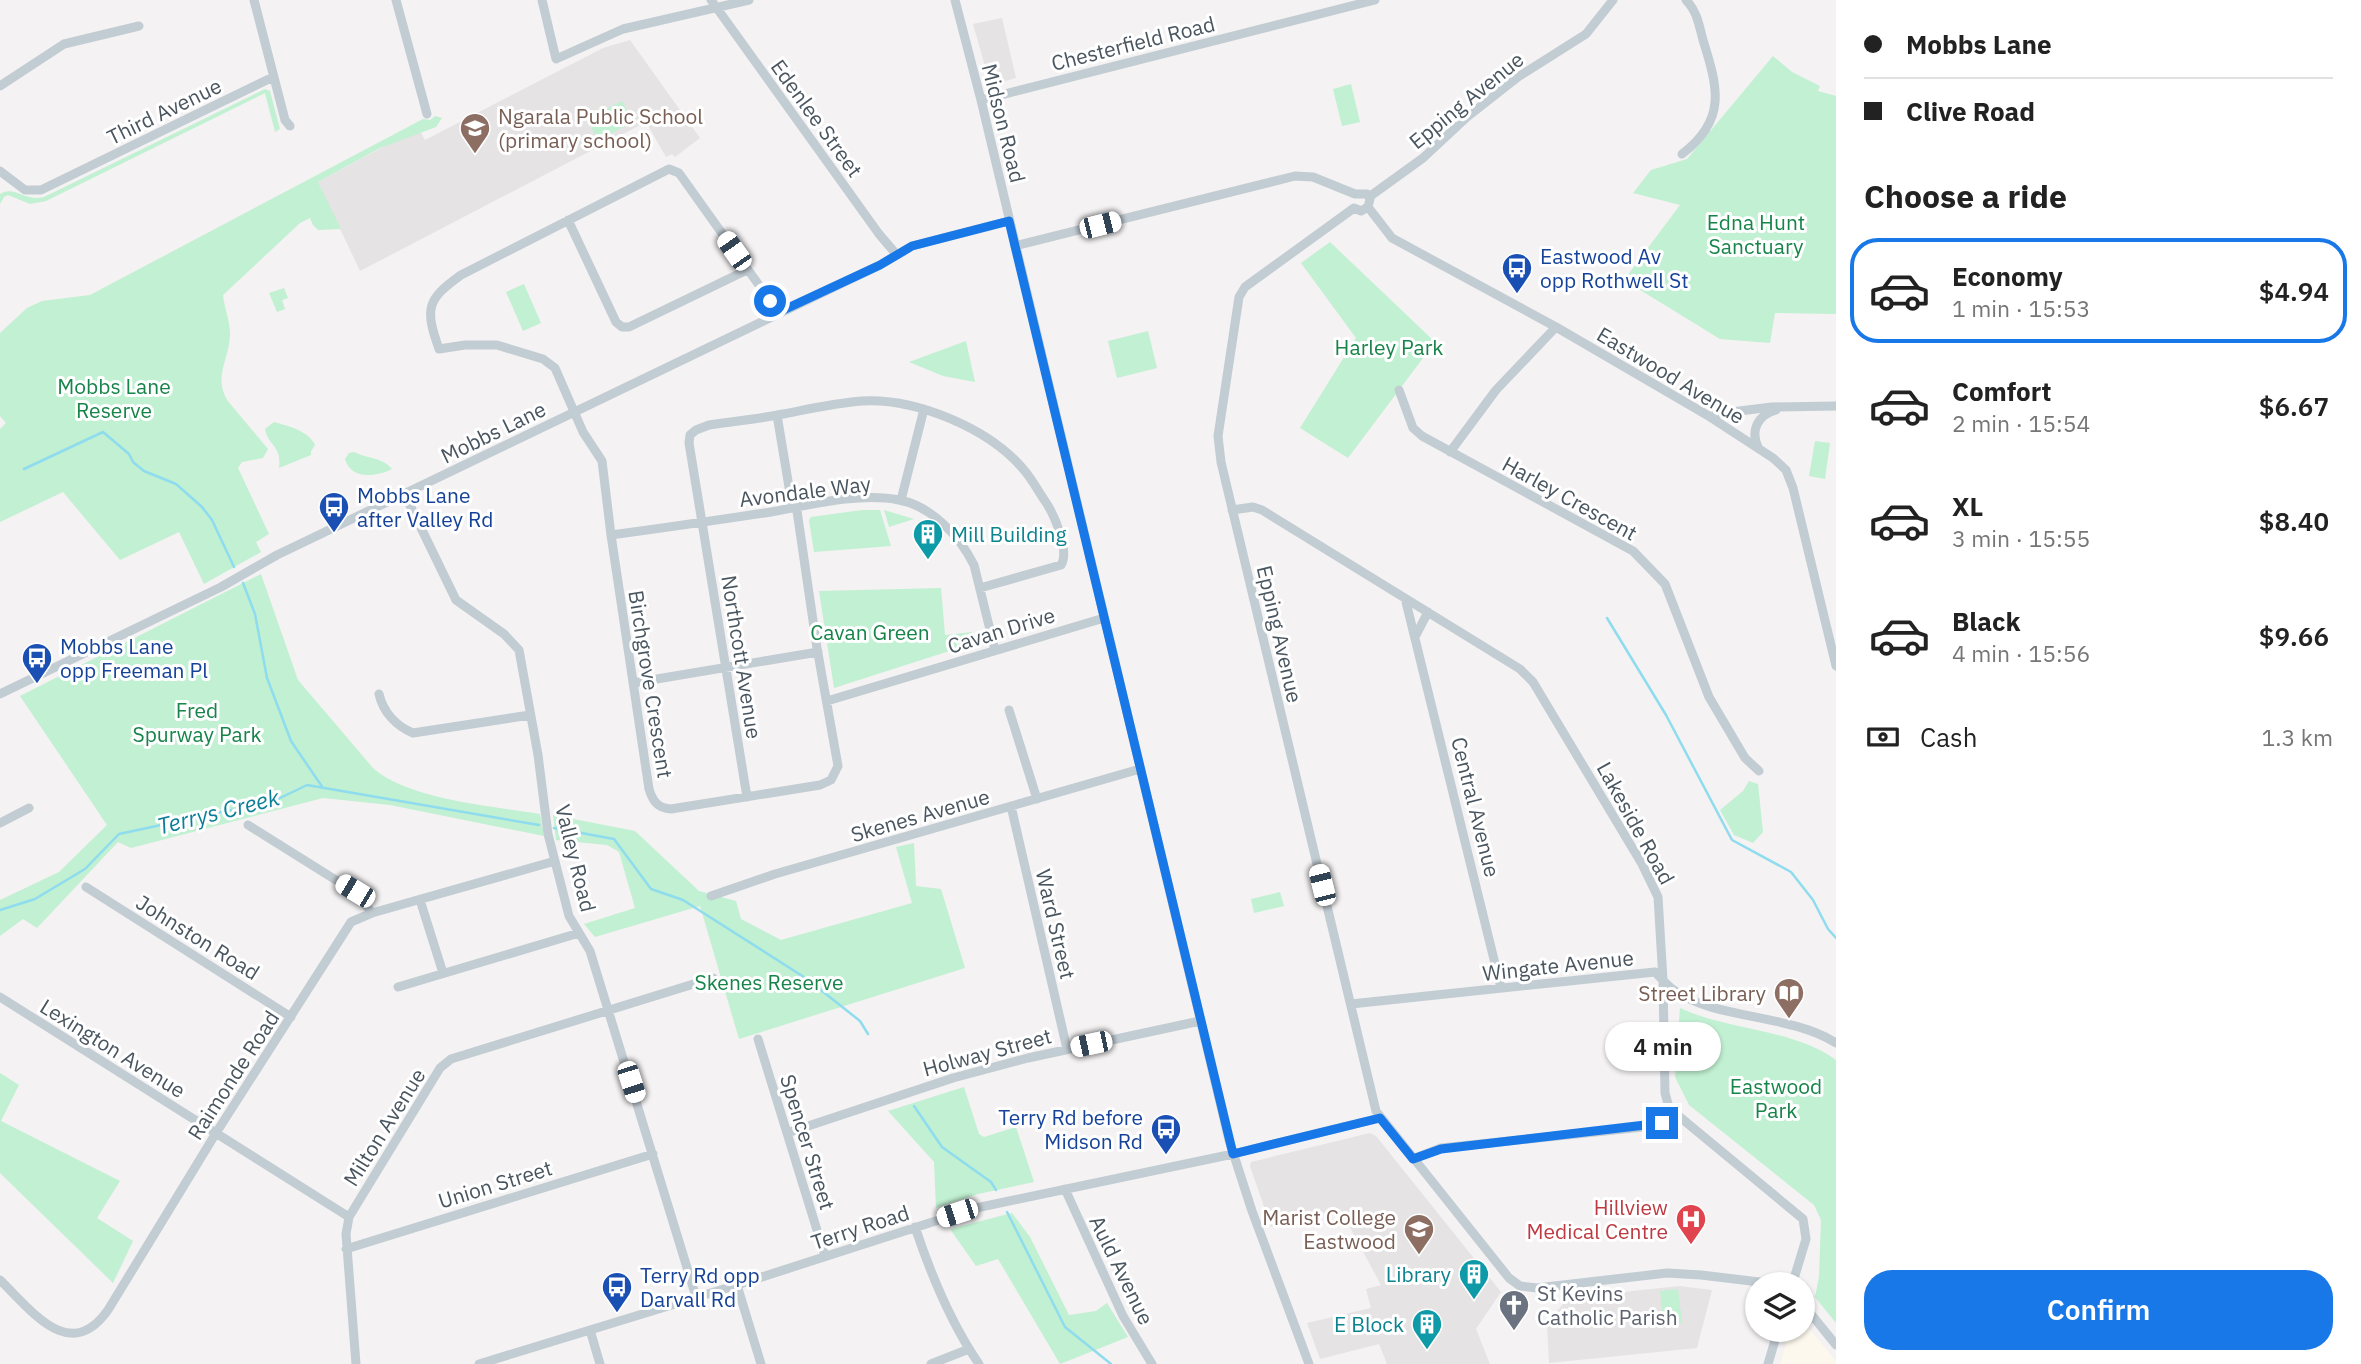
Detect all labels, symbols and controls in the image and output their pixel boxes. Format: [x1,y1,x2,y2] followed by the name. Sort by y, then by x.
[1048,9,1218,77] street label: Chesterfield Road
[1906,27,2052,61] text: Mobbs Lane
[1403,45,1529,155] street label: Epping Avenue
[765,54,869,182] street label: Edenlee Street
[976,61,1032,185] street label: Midson Road
[102,71,226,151] street label: Third Avenue
[1906,94,2035,128] text: Clive Road
[498,102,703,154] place label: Ngarala Public School (primary school)
[458,111,492,155] school or university icon: Ngarala Public School (primary school)
[1864,175,2067,217] text: Choose a ride
[1707,208,1805,260] park label: Edna Hunt Sanctuary
[1078,210,1123,240] car
[714,228,755,274] car
[1540,242,1689,294] place label: Eastwood Av opp Rothwell St
[1500,251,1534,295] bus stop icon: Eastwood Av opp Rothwell St
[1868,259,1931,322] icon: car
[1952,259,2063,293] text: Economy
[2259,274,2329,308] text: $4.94
[754,285,786,317] route start
[1952,293,2090,323] text: 1 min · 15:53
[1592,320,1750,430] street label: Eastwood Avenue
[1335,333,1443,361] park label: Harley Park
[57,372,171,424] park label: Mobbs Lane Reserve
[1868,374,1931,437] icon: car
[1952,374,2051,408] text: Comfort
[2259,389,2329,423] text: $6.67
[436,395,550,469] street label: Mobbs Lane
[1952,408,2090,438] text: 2 min · 15:54
[1498,449,1642,547] street label: Harley Crescent
[737,469,873,513] street label: Avondale Way
[357,481,493,533] place label: Mobbs Lane after Valley Rd
[1868,489,1931,552] icon: car
[1952,489,1983,523] text: XL
[317,490,351,534] bus stop icon: Mobbs Lane after Valley Rd
[2259,504,2329,538] text: $8.40
[911,517,945,561] building icon: Mill Building
[951,520,1067,548] place label: Mill Building
[1952,523,2090,553] text: 3 min · 15:55
[1251,563,1309,705] street label: Epping Avenue
[715,573,769,741] street label: Northcott Avenue
[622,588,680,780] street label: Birchgrove Crescent
[944,600,1058,660] street label: Cavan Drive
[1868,604,1931,667] icon: car
[1952,604,2020,638] text: Black
[810,618,930,646] park label: Cavan Green
[2259,619,2329,653] text: $9.66
[60,632,208,684] place label: Mobbs Lane opp Freeman Pl
[1952,638,2090,668] text: 4 min · 15:56
[20,641,54,685] bus stop icon: Mobbs Lane opp Freeman Pl
[132,696,262,748] park label: Fred Spurway Park
[1864,718,1902,756] icon: cash
[1920,720,1977,754] text: Cash
[2262,722,2333,752] text: 1.3 km
[1445,734,1507,880] street label: Central Avenue
[1591,757,1681,889] street label: Lakeside Road
[154,781,283,841] water label: Terrys Creek
[847,782,993,848] street label: Skenes Avenue
[549,801,603,915] street label: Valley Road
[1307,862,1338,908] car
[1030,866,1082,982] street label: Ward Street
[332,871,379,911] car
[131,888,265,986] street label: Johnston Road
[1481,943,1635,987] street label: Wingate Avenue
[694,968,844,996] park label: Skenes Reserve
[1772,976,1806,1020] library icon: Street Library
[1638,979,1767,1007] place label: Street Library
[35,992,191,1104] street label: Lexington Avenue
[181,1005,285,1145] street label: Raimonde Road
[919,1021,1055,1083] street label: Holway Street
[1604,1021,1720,1070] callout: 4 min
[1069,1029,1114,1059] car
[1633,1031,1693,1061] text: 4 min
[615,1059,648,1105] car
[337,1063,431,1191] street label: Milton Avenue
[774,1071,842,1213] street label: Spencer Street
[1730,1072,1822,1124] park label: Eastwood Park
[998,1103,1143,1155] place label: Terry Rd before Midson Rd
[1646,1107,1678,1139] route end
[1149,1112,1183,1156] bus stop icon: Terry Rd before Midson Rd
[435,1153,555,1215] street label: Union Street
[1527,1193,1668,1245] place label: Hillview Medical Centre
[934,1197,981,1229] car
[807,1198,913,1256] street label: Terry Road
[1674,1202,1708,1246] hospital icon: Hillview Medical Centre
[1262,1203,1396,1255] place label: Marist College Eastwood
[1083,1211,1161,1329] street label: Auld Avenue
[1402,1212,1436,1256] school or university icon: Marist College Eastwood
[1457,1257,1491,1301] building icon: Library
[1386,1260,1452,1288] place label: Library
[640,1261,760,1313] place label: Terry Rd opp Darvall Rd
[600,1270,634,1314] bus stop icon: Terry Rd opp Darvall Rd
[1864,1270,2333,1350] button: Confirm
[1745,1272,1815,1342] map controls
[1745,1272,1815,1342] button: layers
[1537,1279,1678,1331] place label: St Kevins Catholic Parish
[1497,1288,1531,1332] church icon: St Kevins Catholic Parish
[1410,1307,1444,1351] building icon: E Block
[1334,1310,1404,1338] place label: E Block

